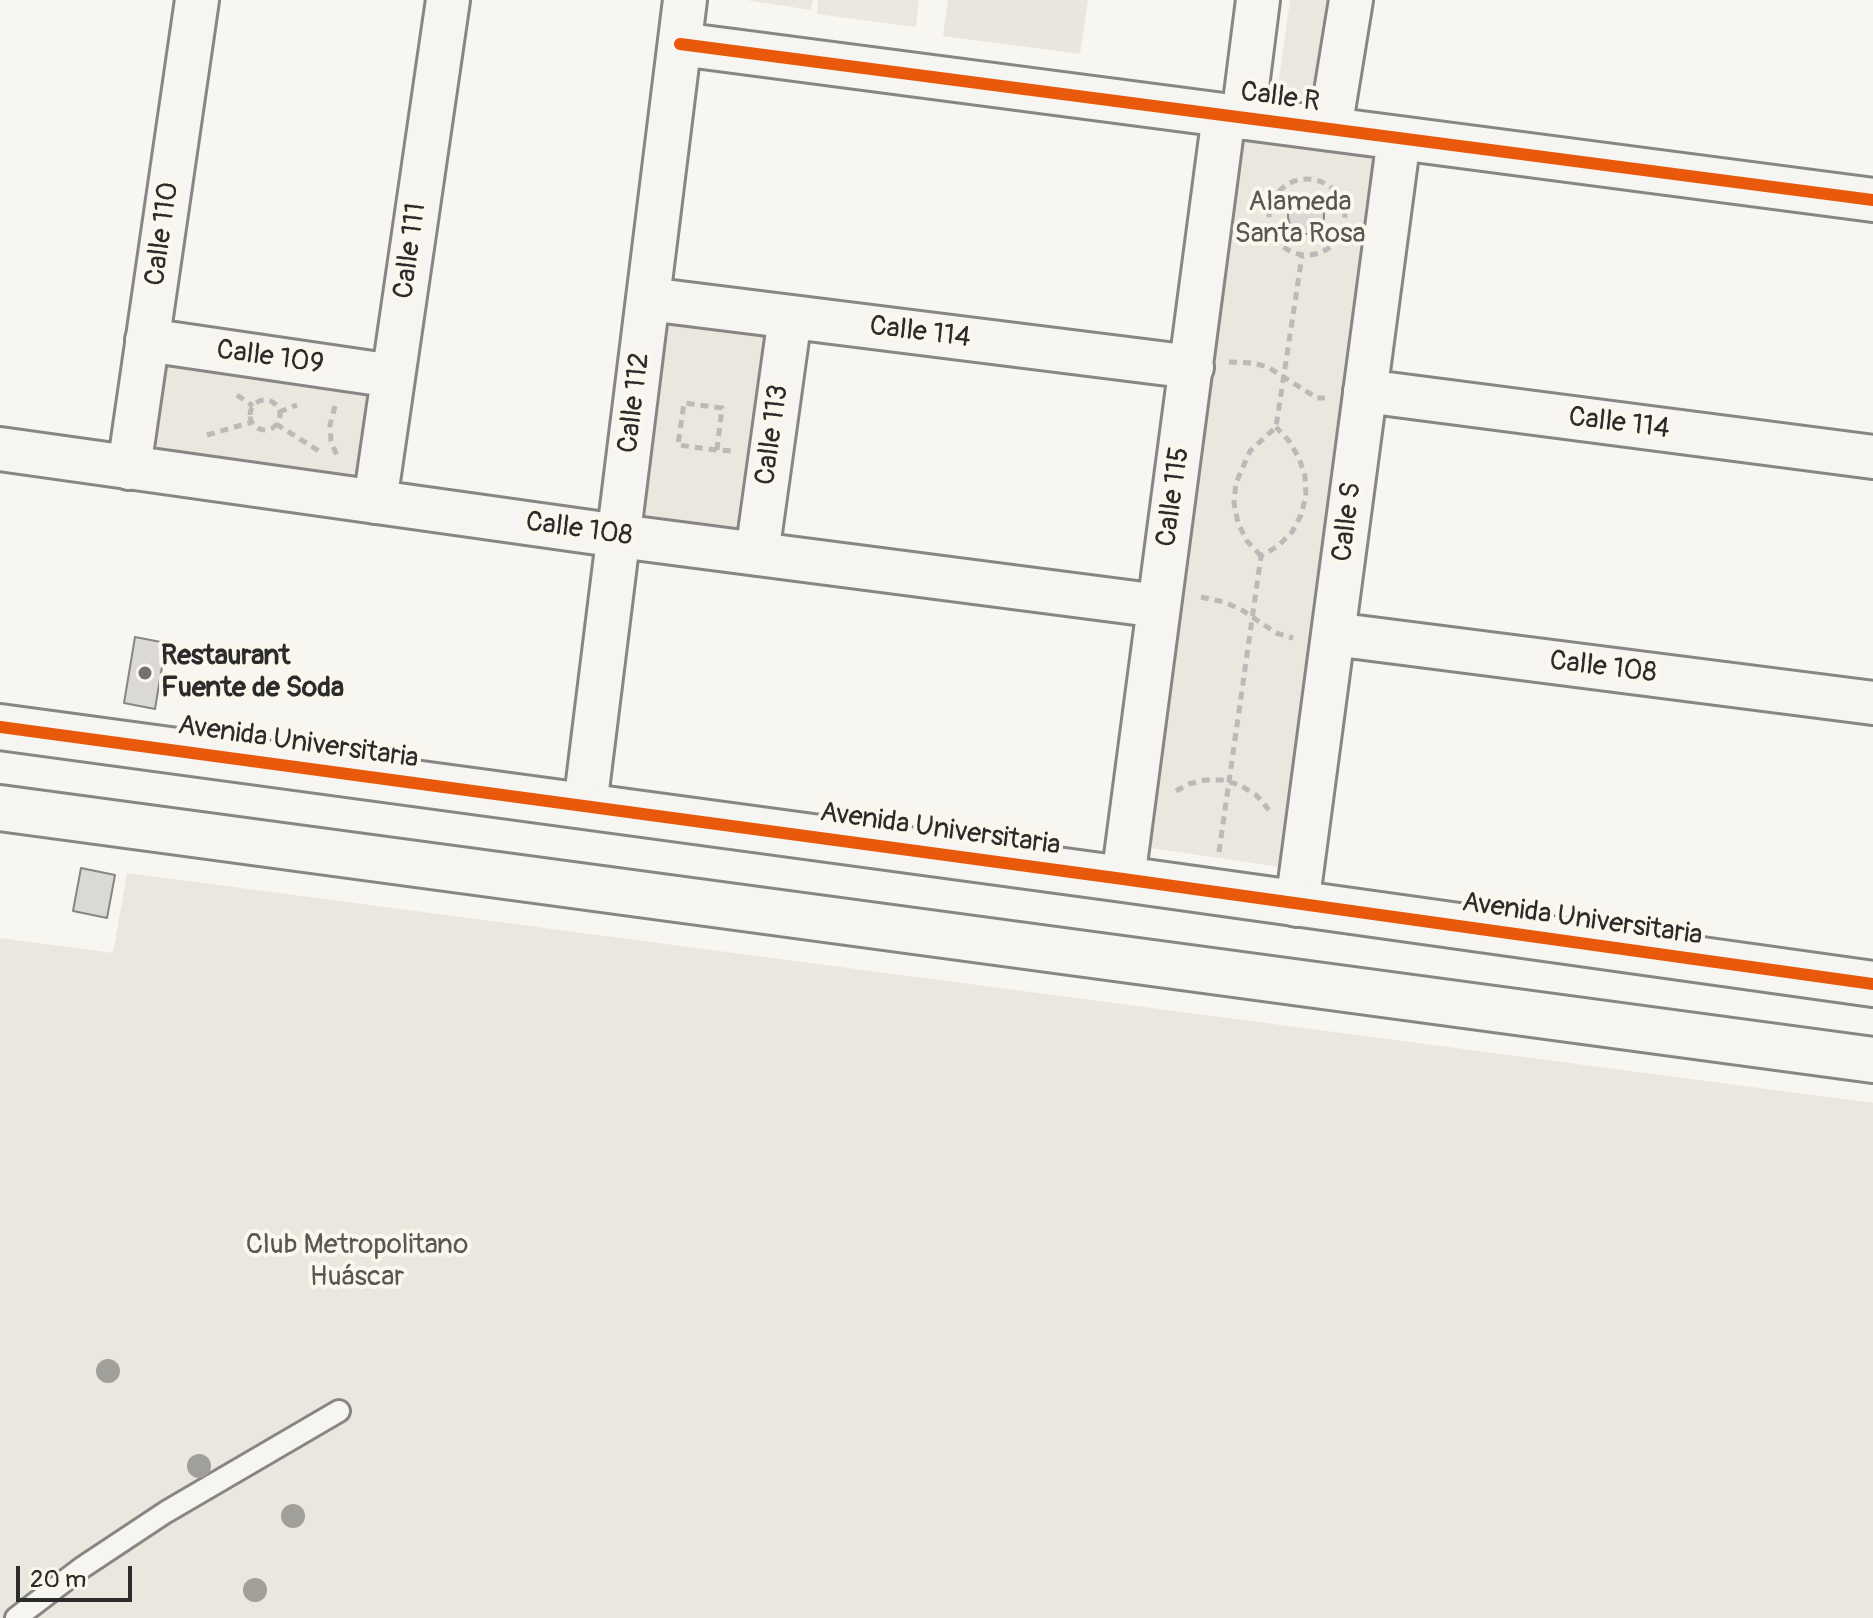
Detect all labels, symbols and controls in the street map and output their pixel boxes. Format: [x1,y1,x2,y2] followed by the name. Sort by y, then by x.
[1238,76,1322,120] street label: Calle R
[139,180,187,288] street label: Calle 110
[1234,186,1366,252] park label: Alameda Santa Rosa
[388,201,434,301] street label: Calle 111
[868,310,972,356] street label: Calle 114
[214,334,326,382] street label: Calle 109
[612,351,658,455] street label: Calle 112
[749,383,797,487] street label: Calle 113
[1567,401,1671,447] street label: Calle 114
[1150,445,1198,549] street label: Calle 115
[1326,480,1370,564] street label: Calle S
[523,506,635,554] street label: Calle 108
[161,640,344,706] place label: Restaurant Fuente de Soda
[1548,645,1658,691] street label: Calle 108
[136,664,154,682] marker: Restaurant Fuente de Soda
[176,709,420,777] street label: Avenida Universitaria
[818,796,1062,864] street label: Avenida Universitaria
[1460,886,1704,954] street label: Avenida Universitaria
[246,1229,468,1295] park label: Club Metropolitano Huáscar
[20,1550,136,1600] scale bar
[30,1565,86,1594] text: 20 m

